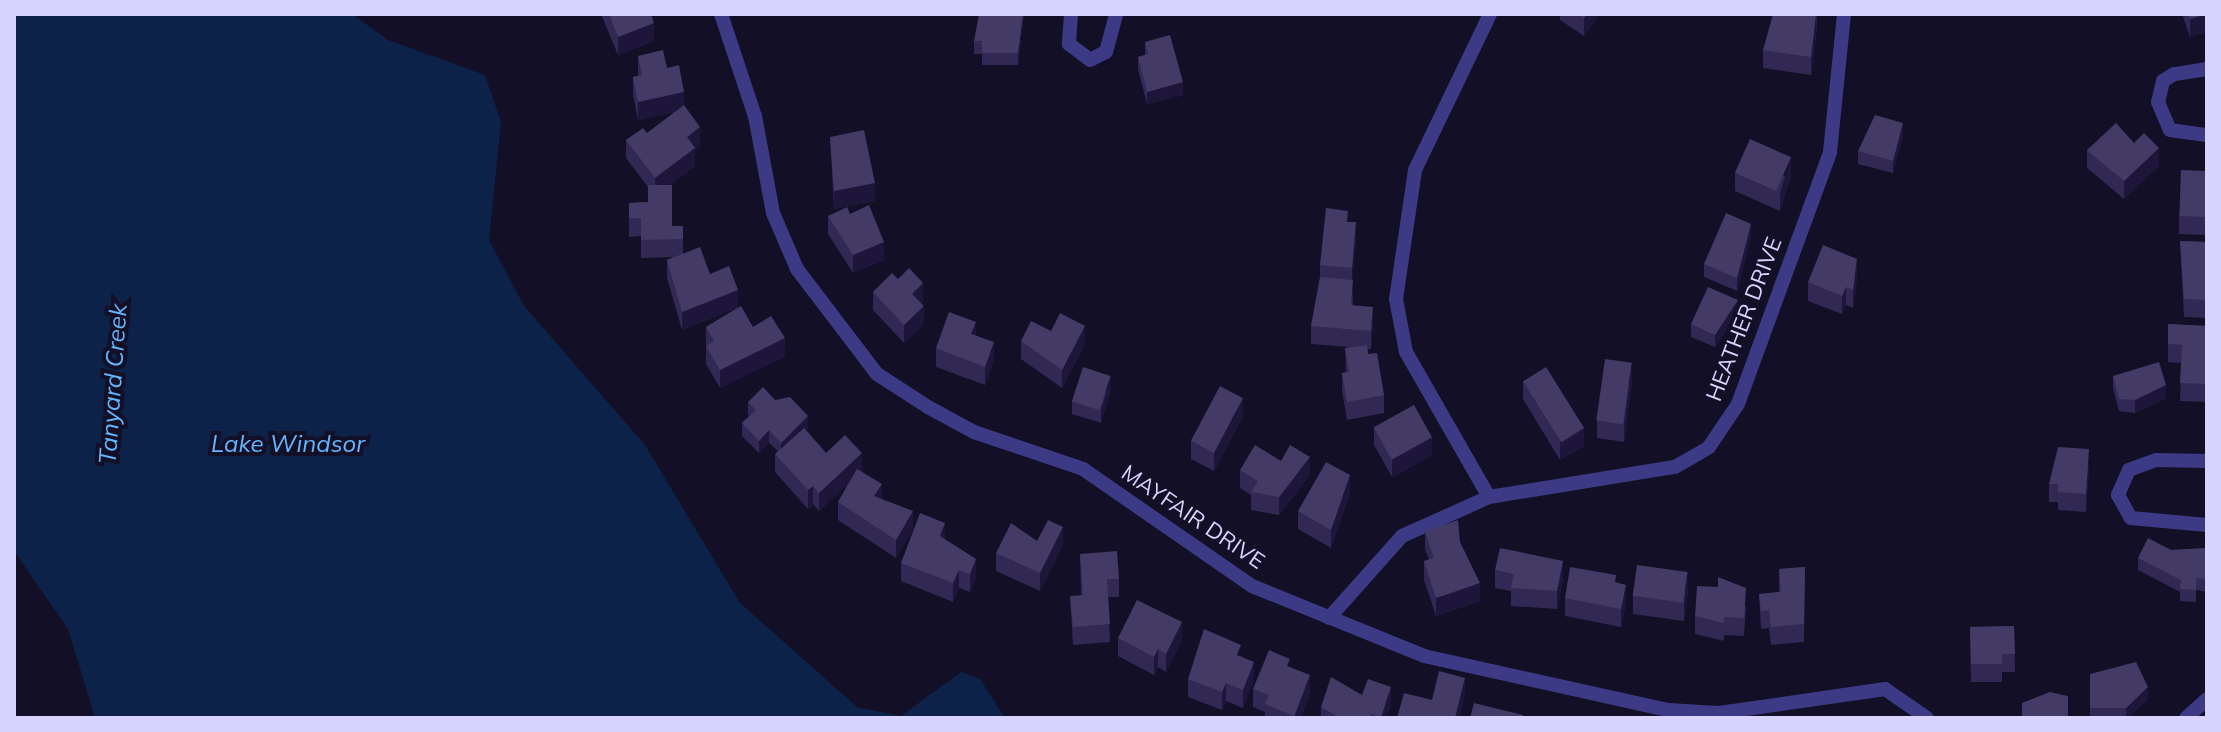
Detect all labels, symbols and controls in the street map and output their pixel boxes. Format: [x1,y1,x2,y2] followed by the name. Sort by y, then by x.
[1701,233,1787,405] street label: HEATHER DRIVE
[93,303,133,465] water label: Tanyard Creek
[211,430,365,458] water label: Lake Windsor
[1116,459,1270,575] street label: MAYFAIR DRIVE

